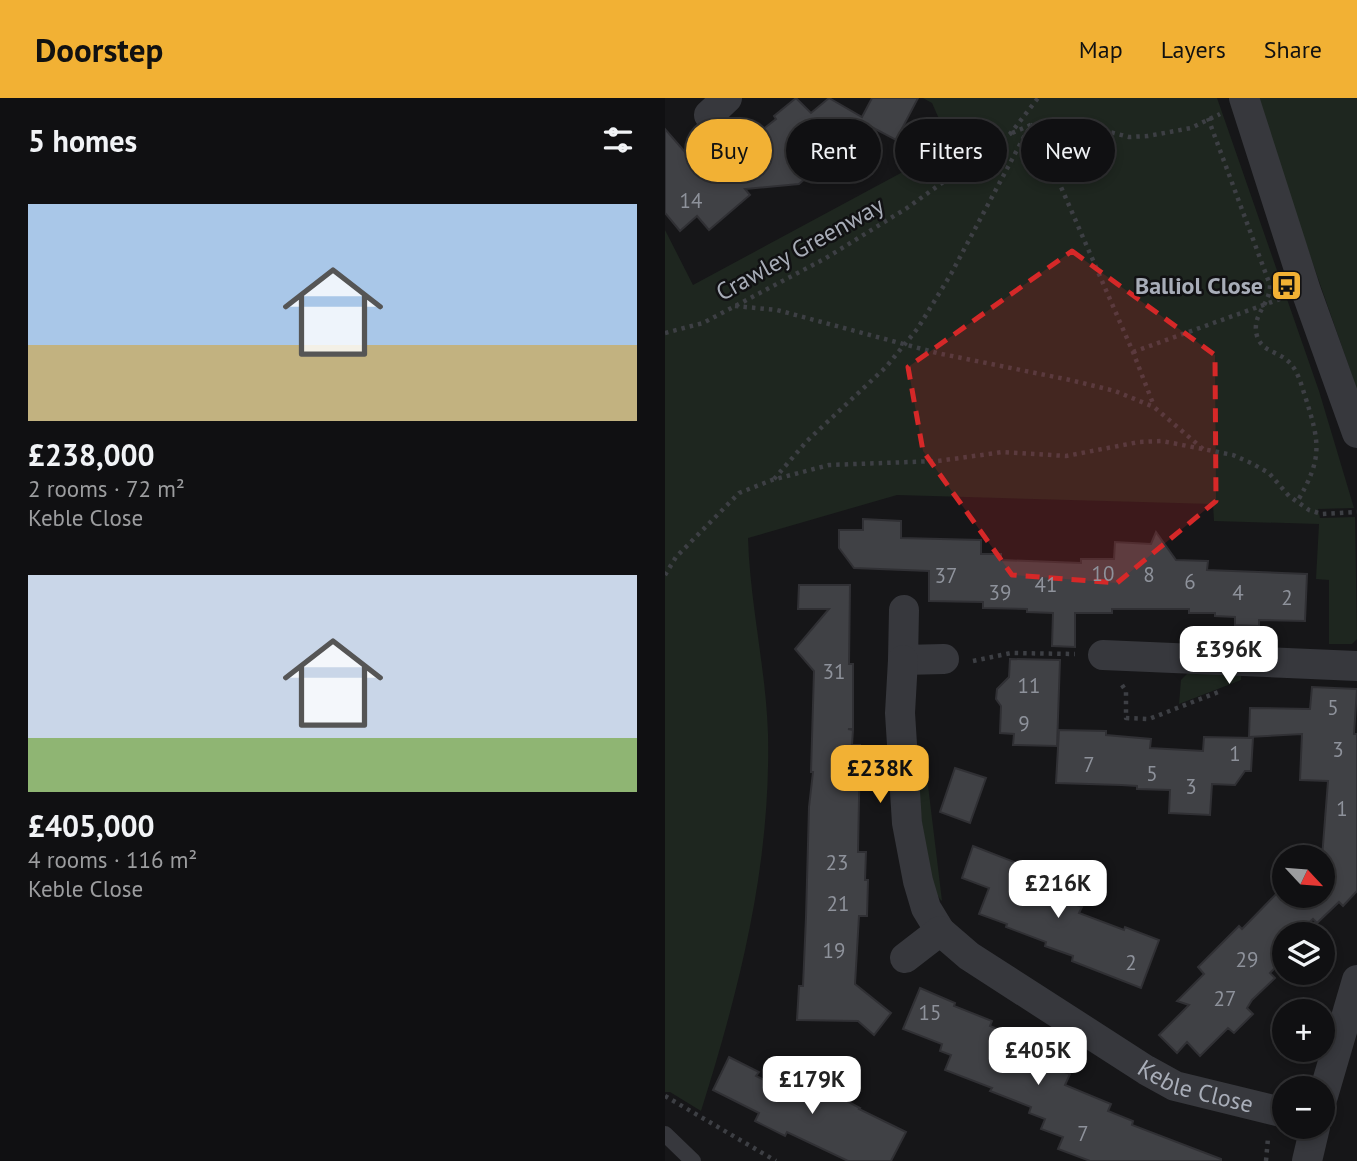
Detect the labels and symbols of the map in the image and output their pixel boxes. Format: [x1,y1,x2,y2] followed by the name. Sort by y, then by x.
[680,187,702,214] house number: 14
[710,190,889,308] street label: Crawley Greenway
[1269,269,1303,303] bus stop icon: Balliol Close
[1135,270,1263,301] place label: Balliol Close
[1092,560,1114,587] house number: 10
[1143,561,1155,588] house number: 8
[935,562,957,589] house number: 37
[1184,568,1196,595] house number: 6
[1035,571,1057,598] house number: 41
[989,579,1011,606] house number: 39
[1232,579,1244,606] house number: 4
[1281,584,1293,611] house number: 2
[1180,626,1278,686] pin: £396K
[823,658,845,685] house number: 31
[1018,672,1040,699] house number: 11
[1327,694,1339,721] house number: 5
[1018,710,1030,737] house number: 9
[1332,736,1344,763] house number: 3
[1229,740,1241,767] house number: 1
[831,746,929,805] pin: £238K
[1083,751,1095,778] house number: 7
[1146,760,1158,787] house number: 5
[1185,773,1197,800] house number: 3
[1336,795,1348,822] house number: 1
[1272,845,1335,908] north arrow
[826,849,848,876] house number: 23
[1009,860,1107,920] pin: £216K
[827,890,849,917] house number: 21
[823,937,845,964] house number: 19
[1236,946,1258,973] house number: 29
[1125,949,1137,976] house number: 2
[1214,985,1236,1012] house number: 27
[919,999,941,1026] house number: 15
[989,1028,1087,1087] pin: £405K
[1132,1053,1256,1120] street label: Keble Close
[763,1056,861,1116] pin: £179K
[1077,1120,1089,1147] house number: 7

